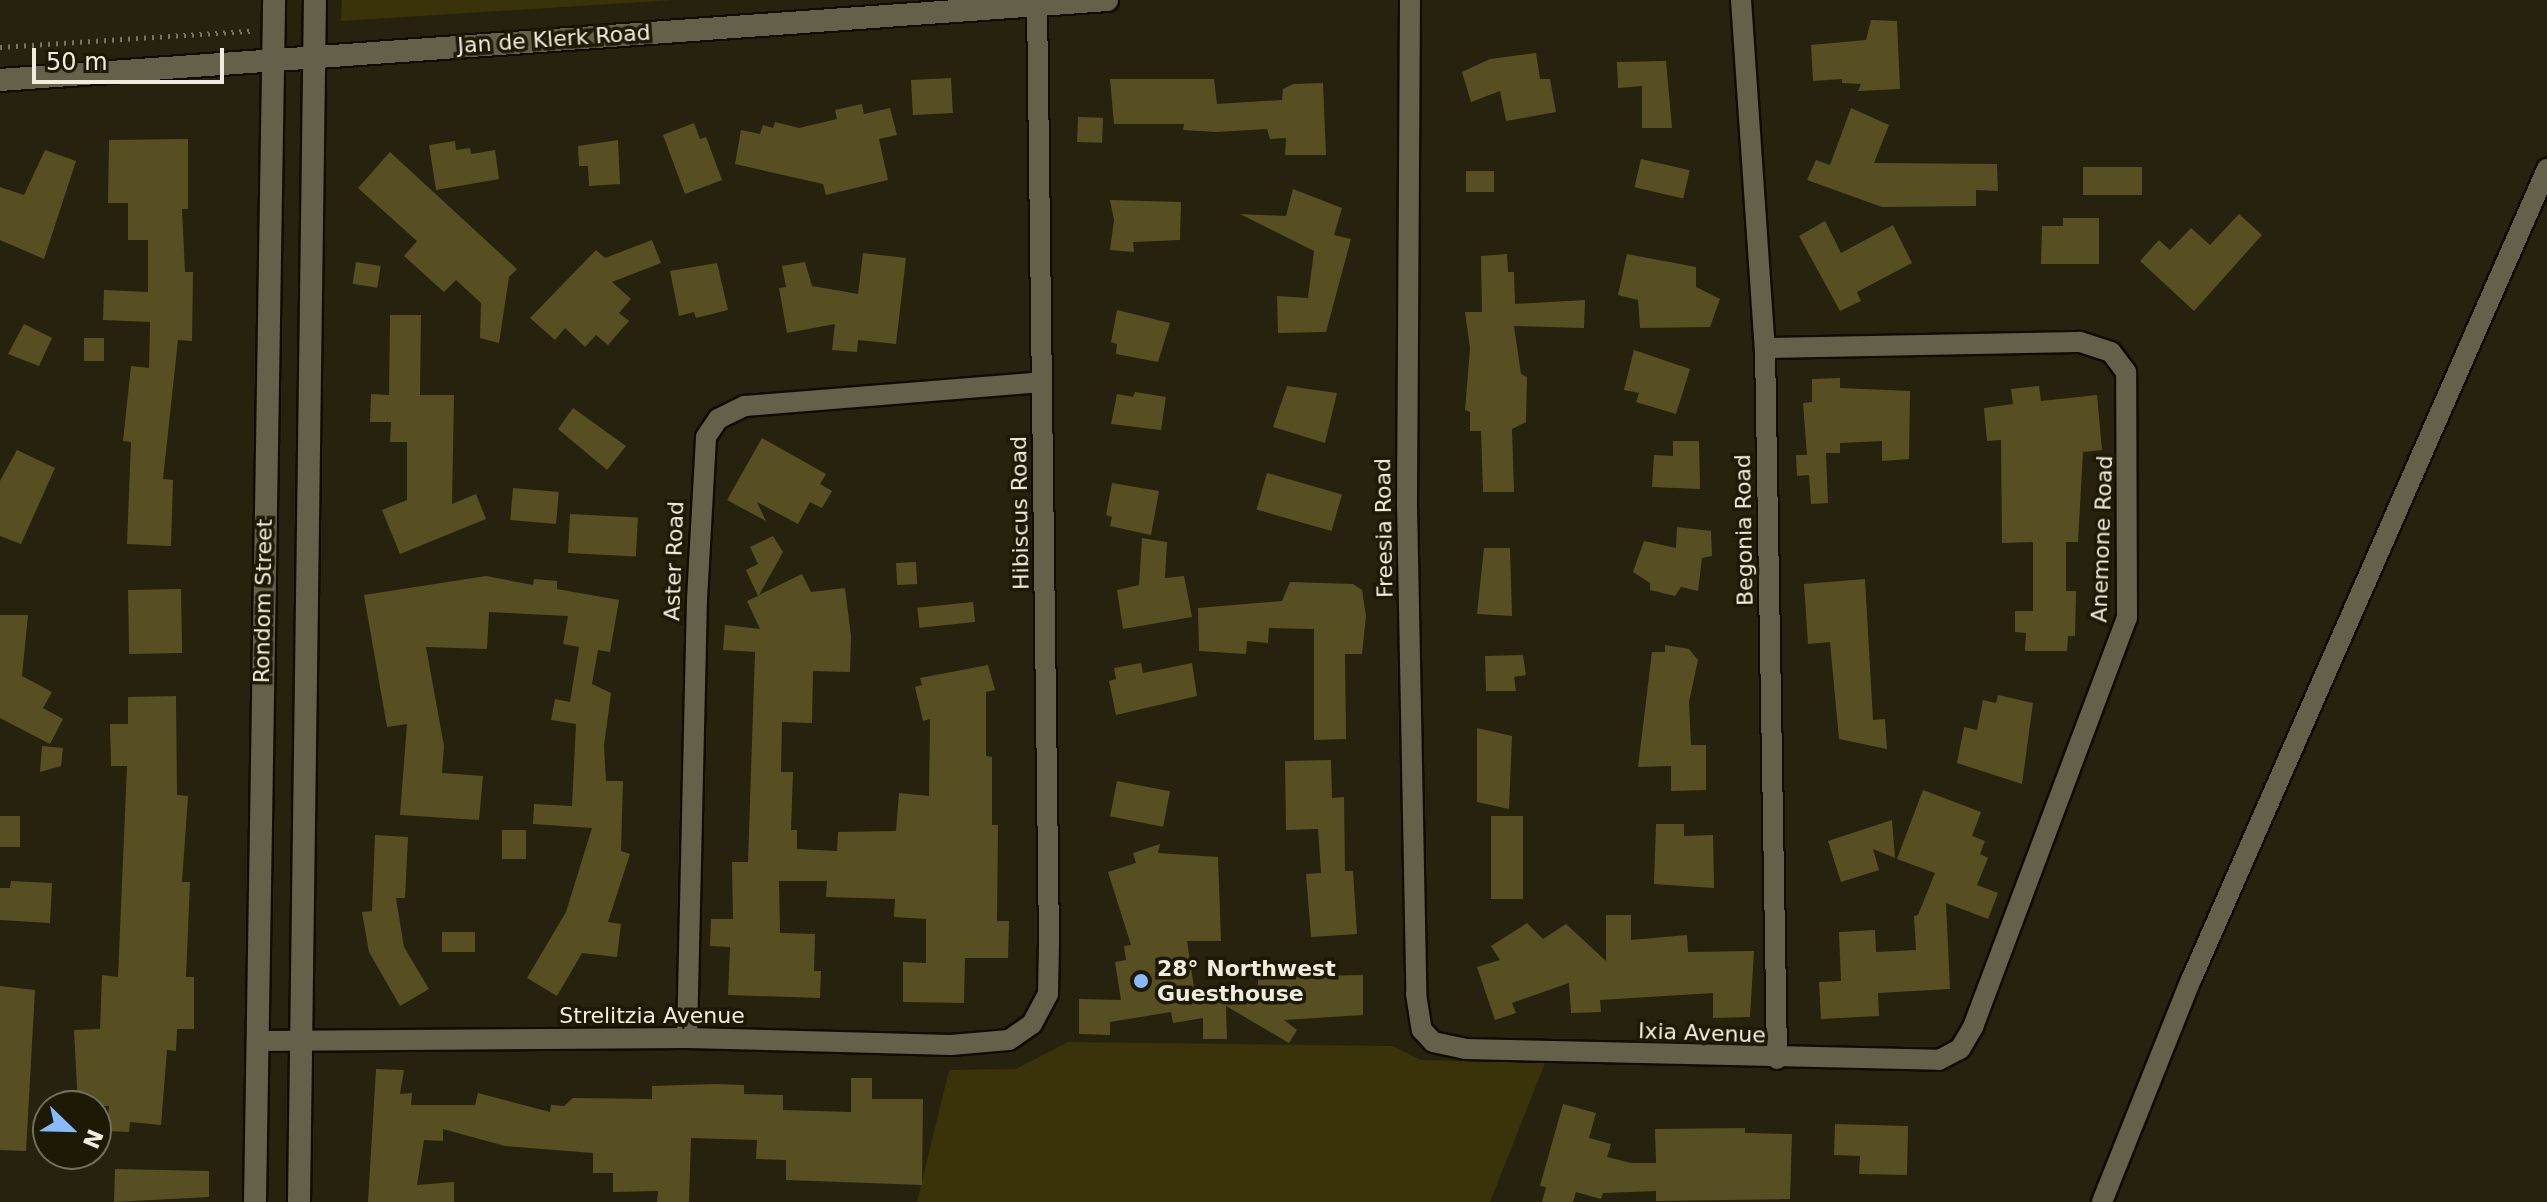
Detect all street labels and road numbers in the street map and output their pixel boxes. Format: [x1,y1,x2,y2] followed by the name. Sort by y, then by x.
[457,19,651,59] street label: Jan de Klerk Road
[1005,436,1035,590] street label: Hibiscus Road
[1729,454,1759,606] street label: Begonia Road
[2086,455,2118,623] street label: Anemone Road
[1370,458,1398,598] street label: Freesia Road
[659,501,689,621] street label: Aster Road
[248,519,278,683] street label: Rondom Street
[559,1003,745,1029] street label: Strelitzia Avenue
[1638,1018,1766,1048] street label: Ixia Avenue

